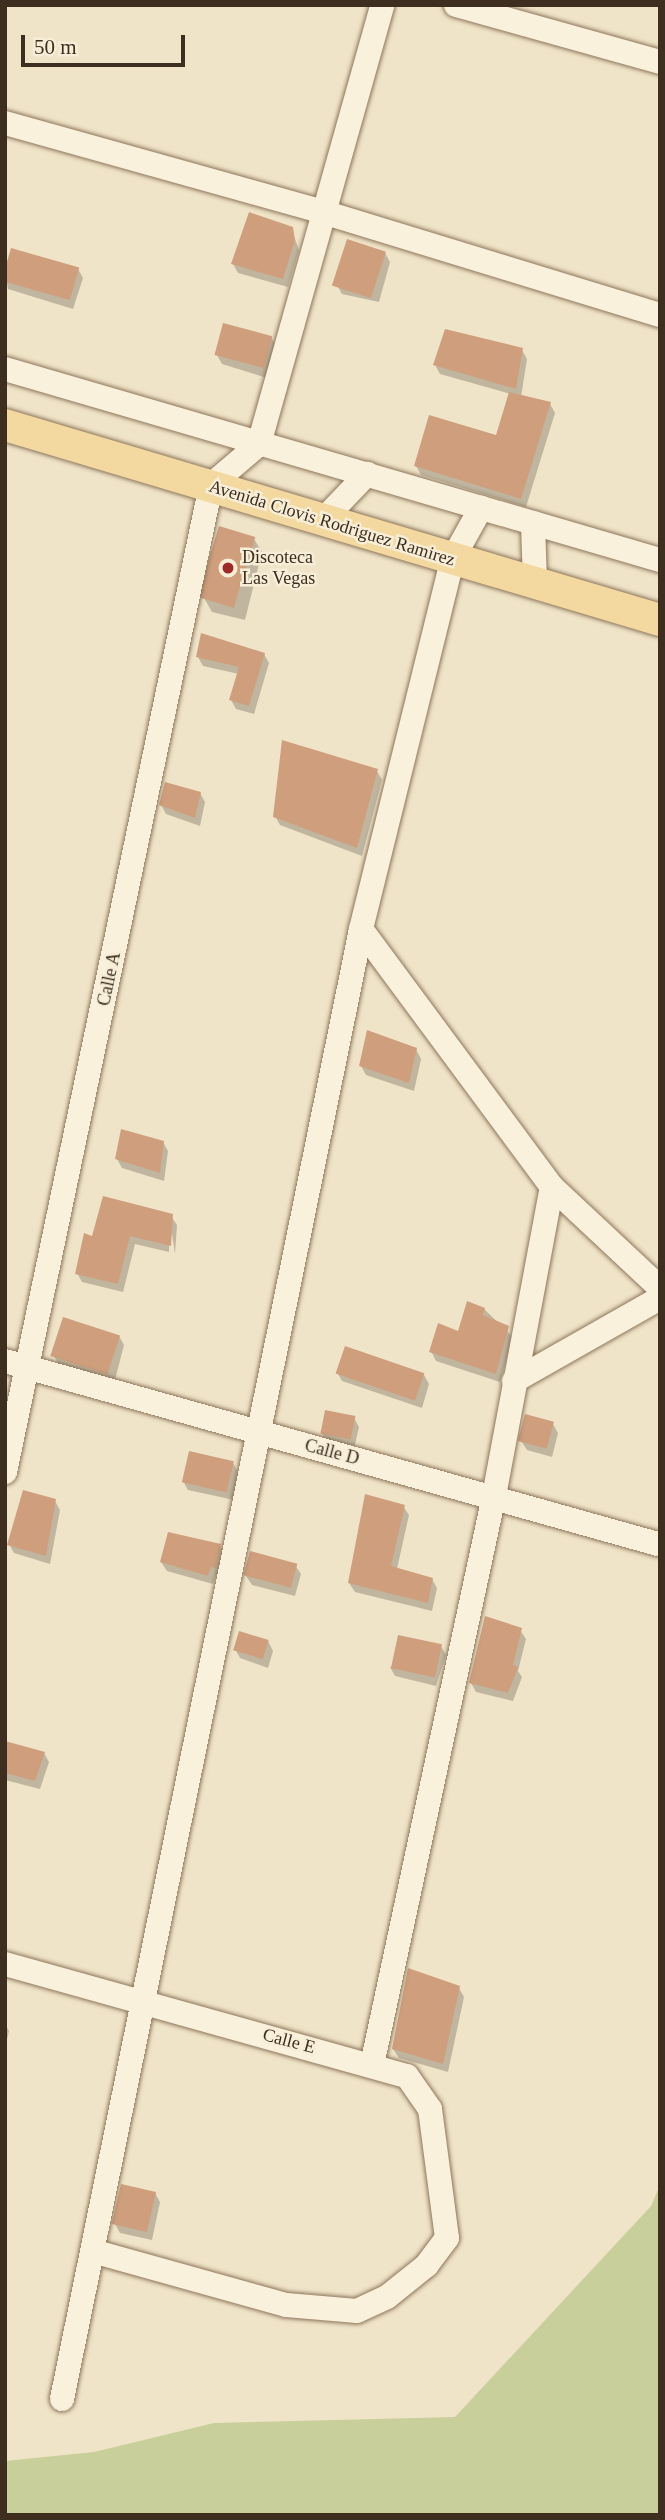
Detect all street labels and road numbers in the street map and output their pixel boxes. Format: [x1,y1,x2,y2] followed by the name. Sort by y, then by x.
[206,475,458,571] street label: Avenida Clovis Rodriguez Ramirez
[93,950,125,1008] street label: Calle A
[302,1434,362,1470] street label: Calle D
[260,2024,318,2058] street label: Calle E

